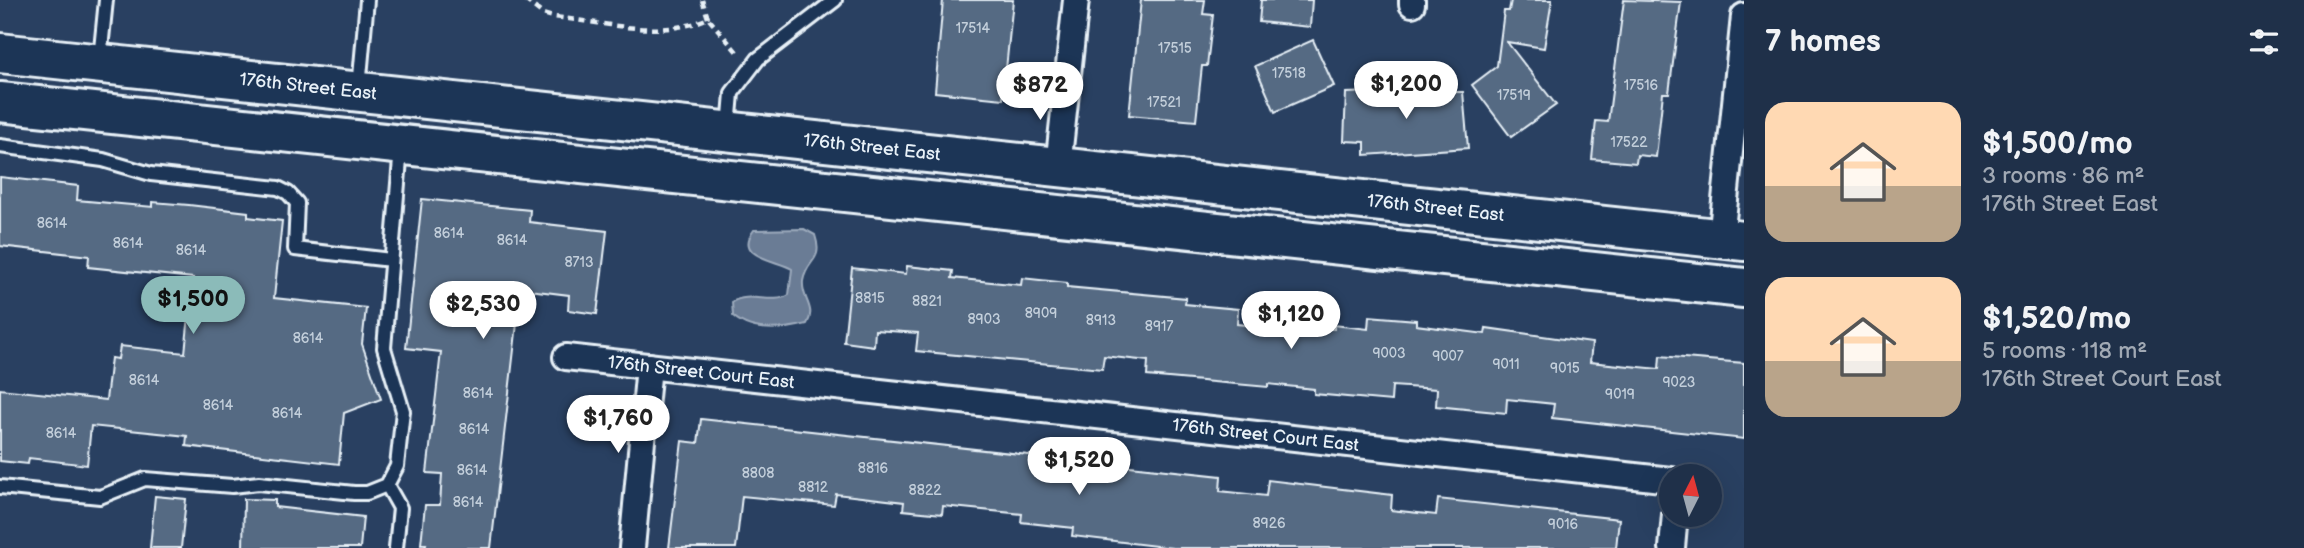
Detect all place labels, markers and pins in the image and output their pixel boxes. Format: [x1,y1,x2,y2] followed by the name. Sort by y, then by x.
[1349,61,1463,121] pin: $1,200
[999,62,1081,122] pin: $872
[136,276,250,336] pin: $1,500
[426,282,540,341] pin: $2,530
[1234,292,1348,351] pin: $1,120
[561,396,675,455] pin: $1,760
[1022,438,1136,497] pin: $1,520

